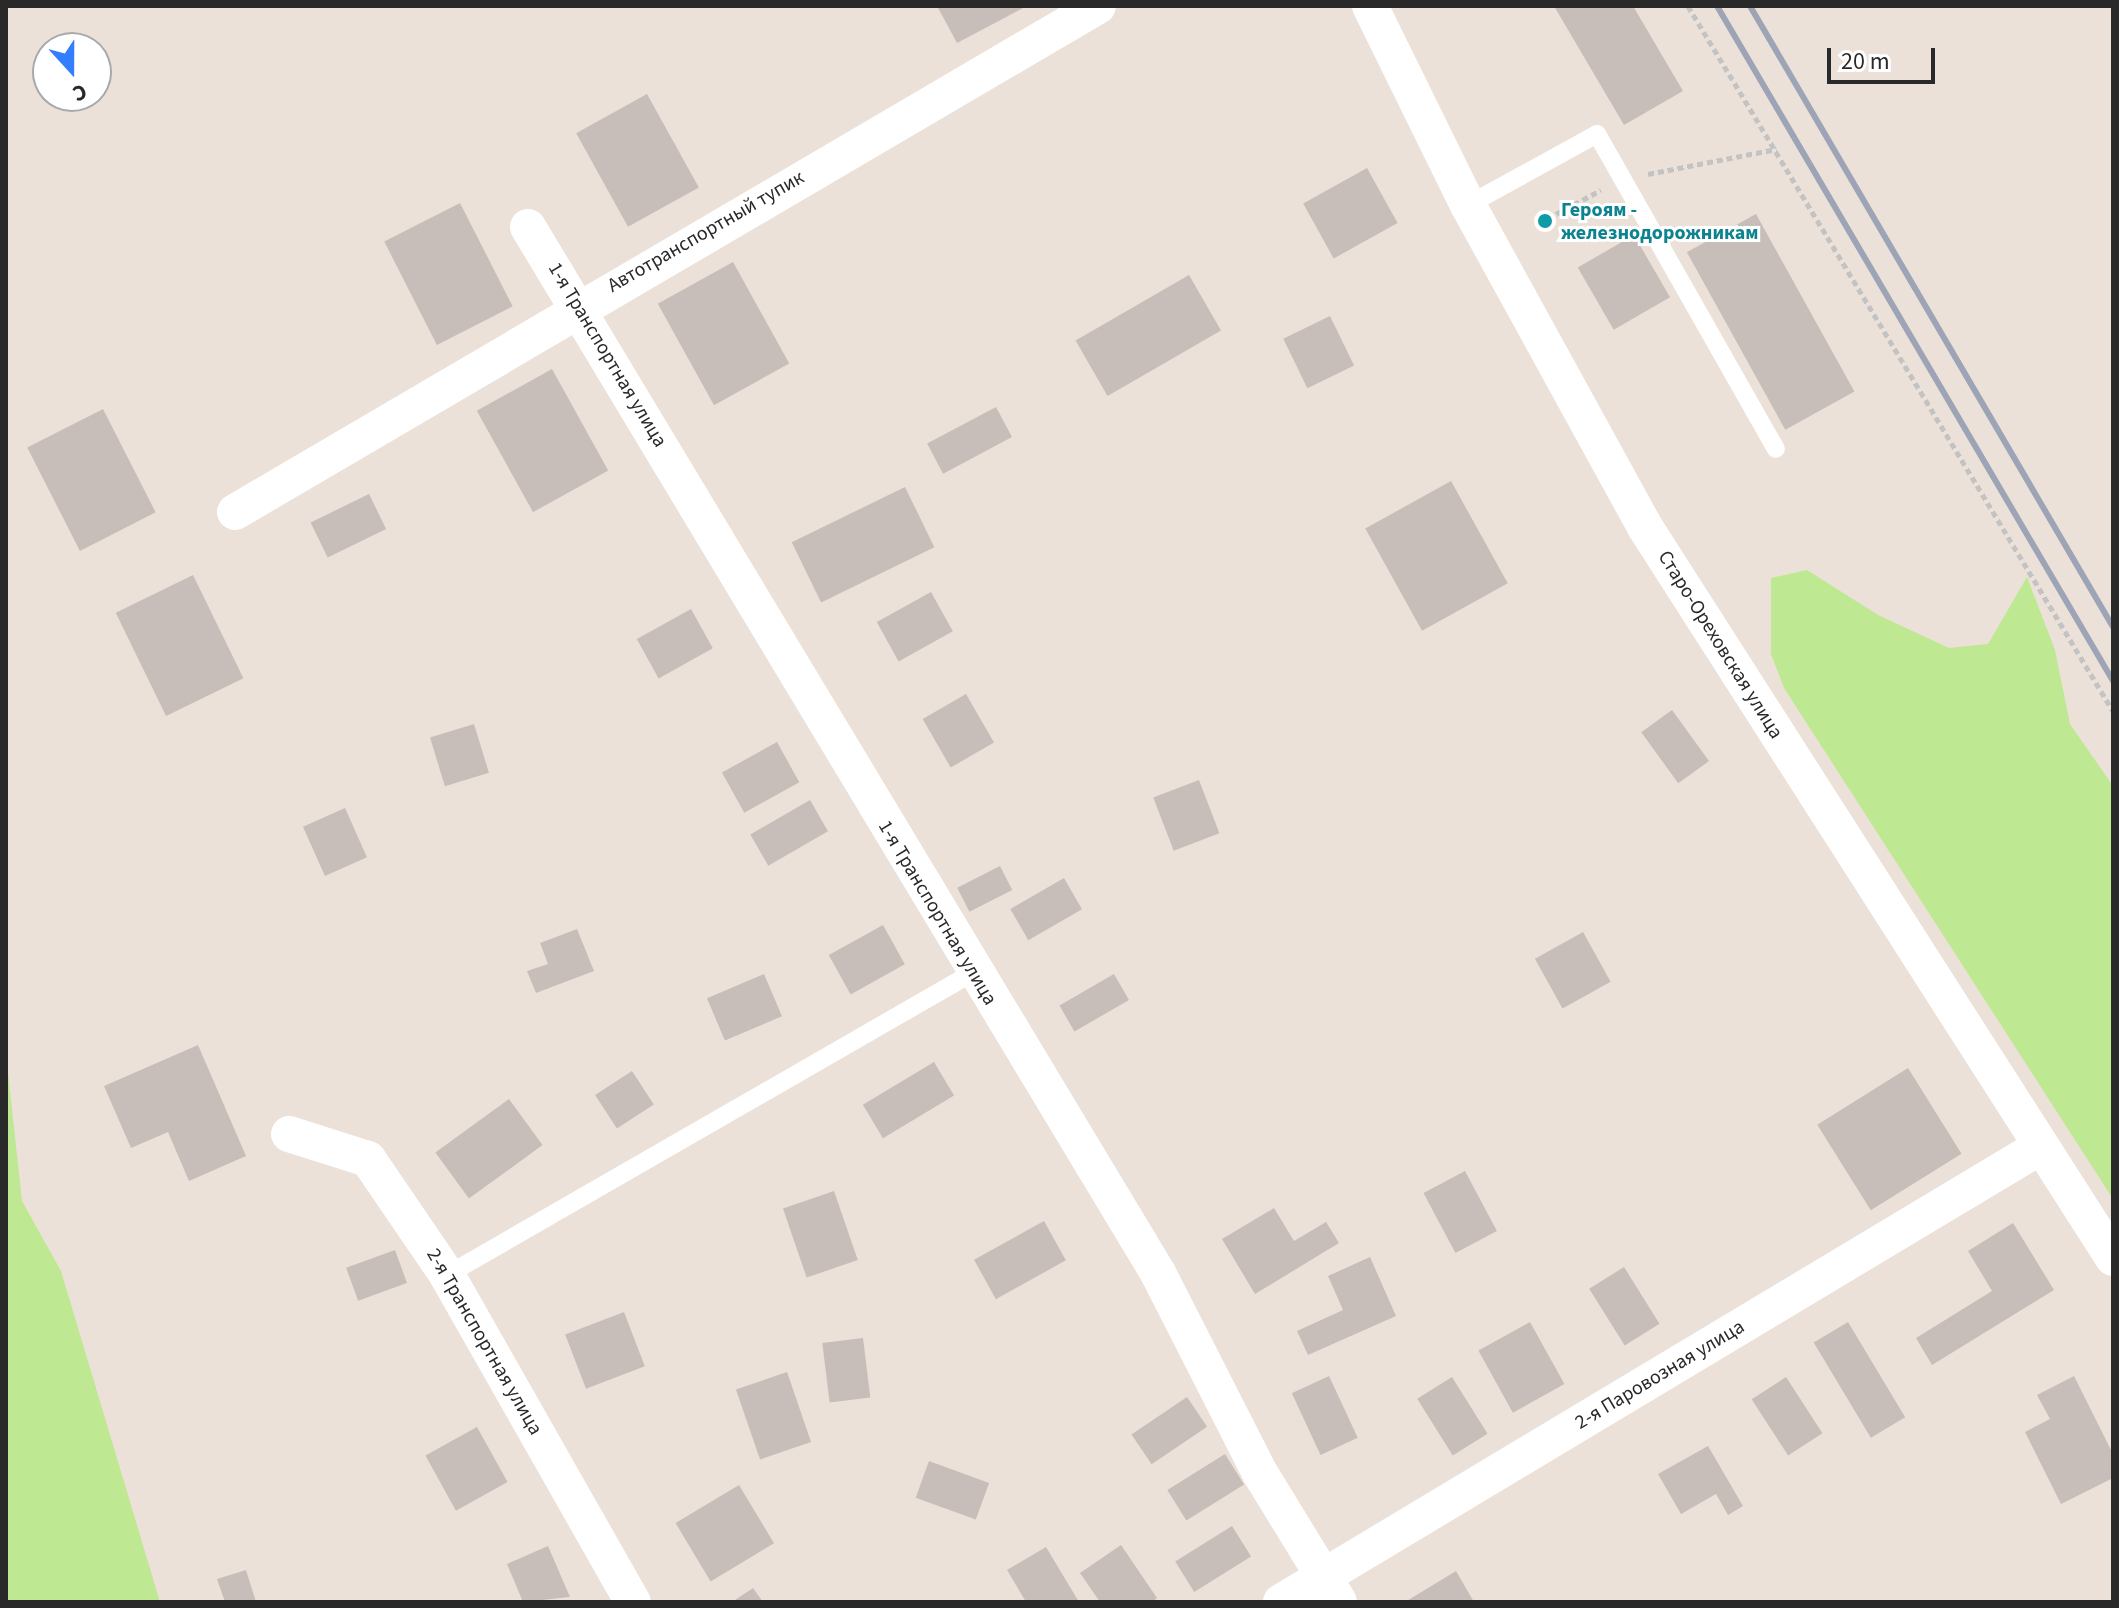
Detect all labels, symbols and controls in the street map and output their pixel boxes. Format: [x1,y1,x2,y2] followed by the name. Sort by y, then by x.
[32,32,112,112] north arrow
[1831,32,1939,82] scale bar
[1841,44,1890,79] text: 20 m
[68,75,92,110] text: С
[603,166,809,298] street label: Автотранспортный тупик
[1561,198,1759,245] place label: Героям - железнодорожникам
[1536,212,1554,230] marker: Героям - железнодорожникам
[542,258,672,452] street label: 1-я Транспортная улица
[1652,546,1788,744] street label: Старо-Ореховская улица
[872,816,1002,1010] street label: 1-я Транспортная улица
[421,1245,547,1439] street label: 2-я Транспортная улица
[1571,1315,1749,1435] street label: 2-я Паровозная улица

